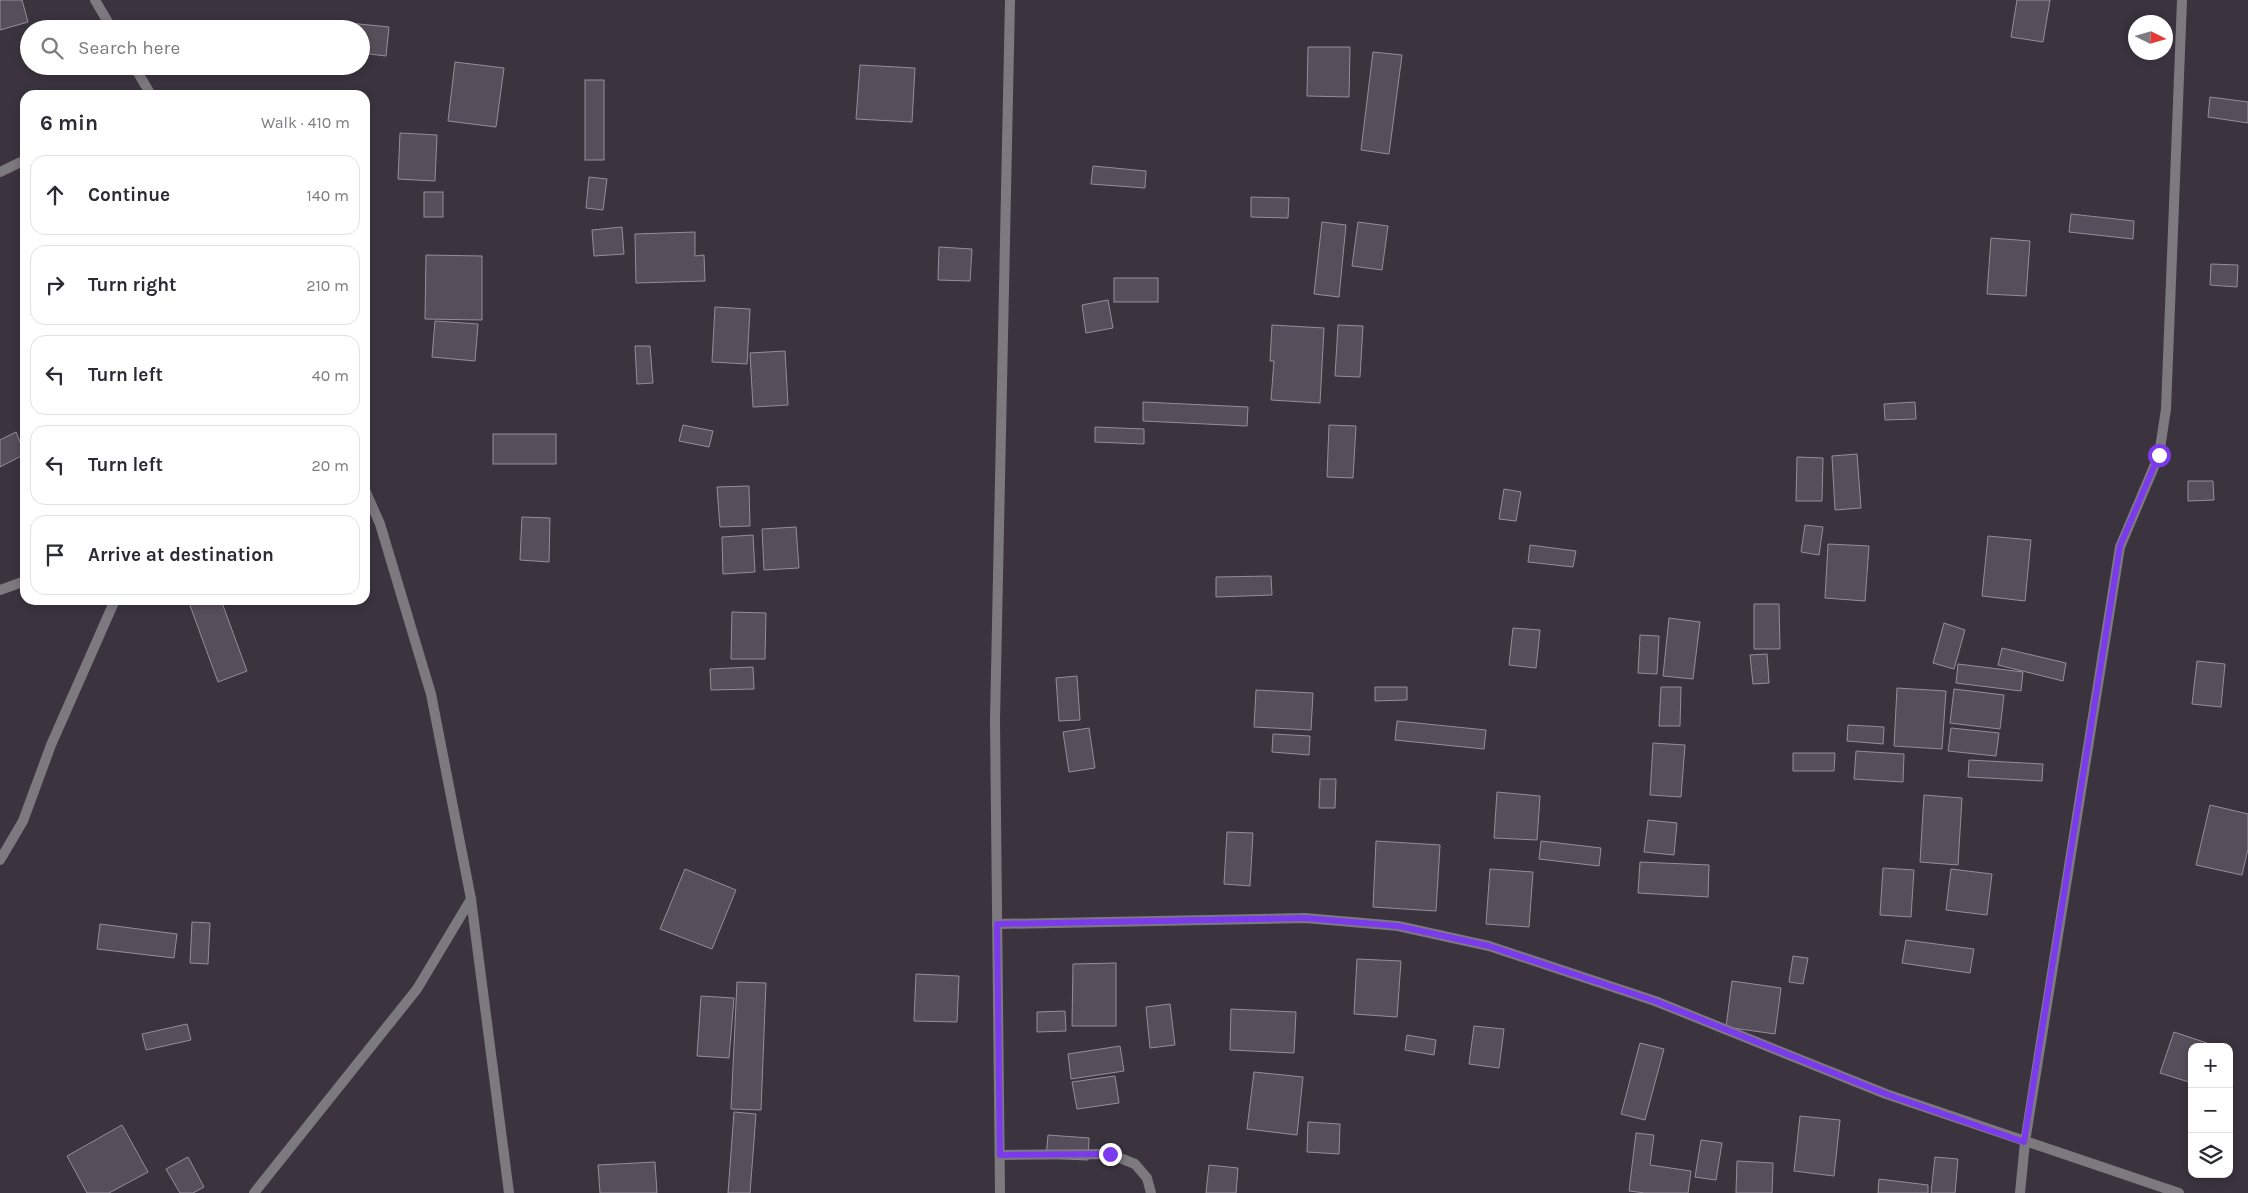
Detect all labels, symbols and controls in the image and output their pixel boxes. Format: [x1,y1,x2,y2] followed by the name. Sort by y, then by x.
[2128,15,2173,60] north arrow
[20,20,370,75] search box
[38,34,66,62] icon: search
[78,37,180,59] text: Search here
[40,111,98,135] text: 6 min
[261,113,350,132] text: Walk · 410 m
[41,181,69,209] icon: ahead
[88,184,170,206] text: Continue
[307,186,349,205] text: 140 m
[41,271,69,299] icon: right
[88,274,177,296] text: Turn right
[306,276,349,295] text: 210 m
[41,361,69,389] icon: left
[88,364,163,386] text: Turn left
[312,366,349,385] text: 40 m
[2148,444,2171,467] route start
[41,451,69,479] icon: left
[88,454,163,476] text: Turn left
[311,456,349,475] text: 20 m
[41,541,69,569] icon: arrive
[88,544,274,566] text: Arrive at destination
[2188,1043,2233,1178] map controls
[2188,1043,2233,1088] button: +
[2188,1088,2233,1133] button: −
[2188,1133,2233,1178] button: layers
[1099,1143,1122,1166] route end

